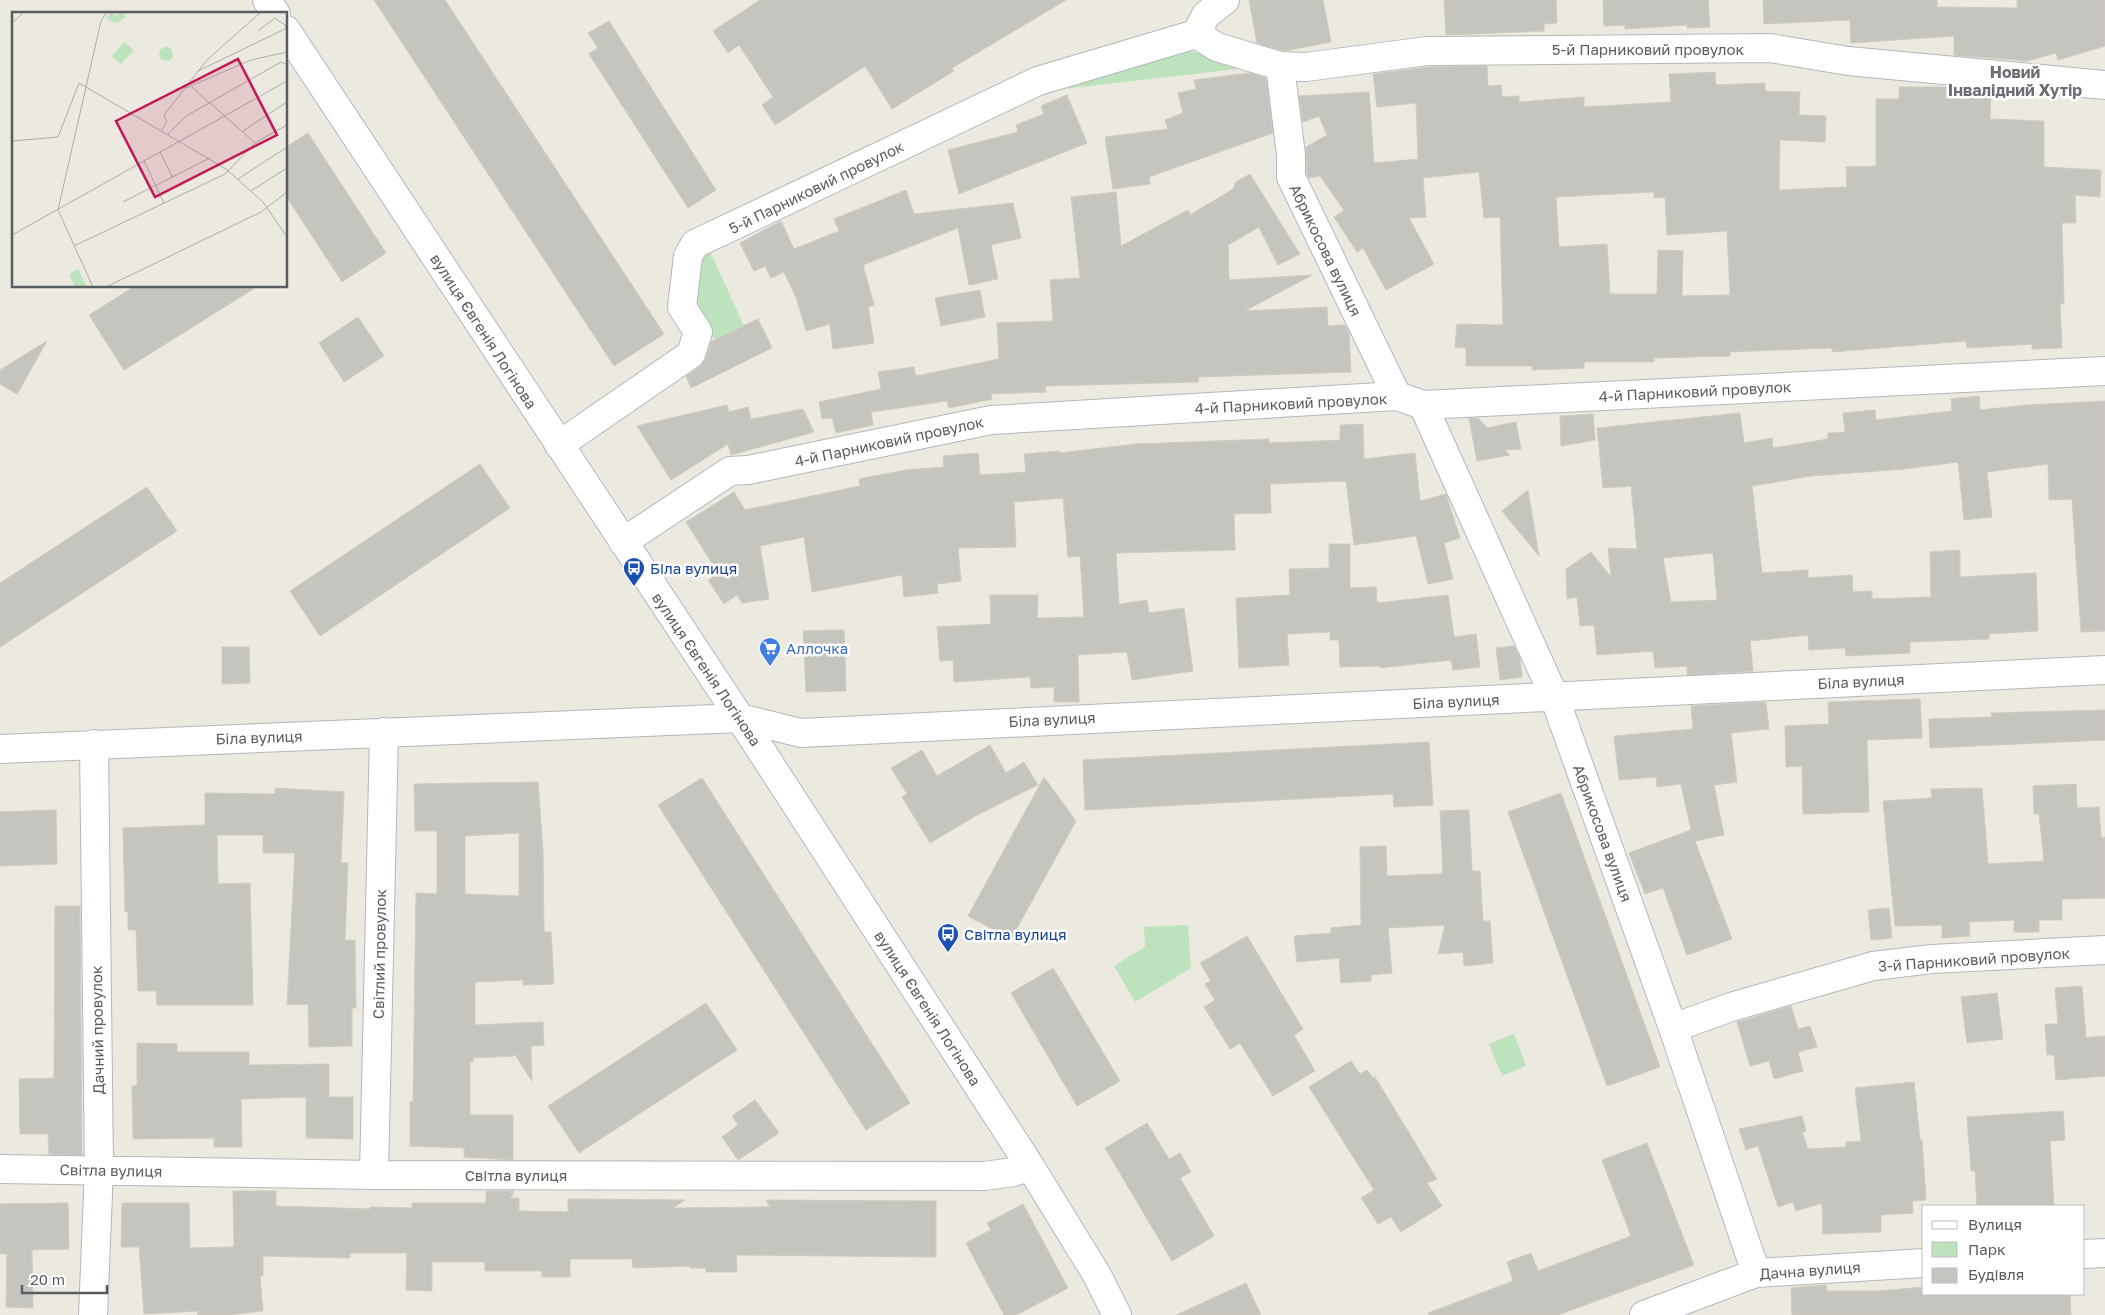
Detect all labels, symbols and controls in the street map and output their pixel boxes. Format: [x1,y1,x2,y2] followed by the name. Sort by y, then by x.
[12,12,288,288] inset map
[1552,40,1745,58] street label: 5-й Парниковий провулок
[1948,62,2082,100] district label: Новий Інвалідний Хутір
[726,137,907,237] street label: 5-й Парниковий провулок
[1286,181,1366,319] street label: Абрикосова вулиця
[427,250,541,412] street label: вулиця Євгенія Логінова
[1598,377,1792,405] street label: 4-й Парниковий провулок
[1194,389,1388,417] street label: 4-й Парниковий провулок
[793,412,986,470] street label: 4-й Парниковий провулок
[622,556,646,587] bus stop icon: Біла вулиця
[650,559,737,577] place label: Біла вулиця
[649,589,765,749] street label: вулиця Євгенія Логінова
[758,636,782,667] supermarket icon: Аллочка
[786,639,848,657] place label: Аллочка
[1817,670,1905,692] street label: Біла вулиця
[1412,690,1500,712] street label: Біла вулиця
[1008,708,1096,730] street label: Біла вулиця
[215,726,303,748] street label: Біла вулиця
[1570,762,1636,904] street label: Абрикосова вулиця
[369,888,389,1019] street label: Світлий провулок
[936,922,960,953] bus stop icon: Світла вулиця
[964,925,1067,943] place label: Світла вулиця
[871,927,985,1089] street label: вулиця Євгенія Логінова
[1877,943,2071,975] street label: 3-й Парниковий провулок
[87,965,107,1095] street label: Дачний провулок
[60,1160,162,1180] street label: Світла вулиця
[465,1166,567,1184] street label: Світла вулиця
[1922,1205,2085,1295] legend
[1968,1215,2022,1233] text: Вулиця
[1968,1240,2006,1258] text: Парк
[1759,1257,1861,1283] street label: Дачна вулиця
[22,1262,108,1294] scale bar
[1968,1265,2024,1283] text: Будівля
[30,1270,65,1288] text: 20 m

